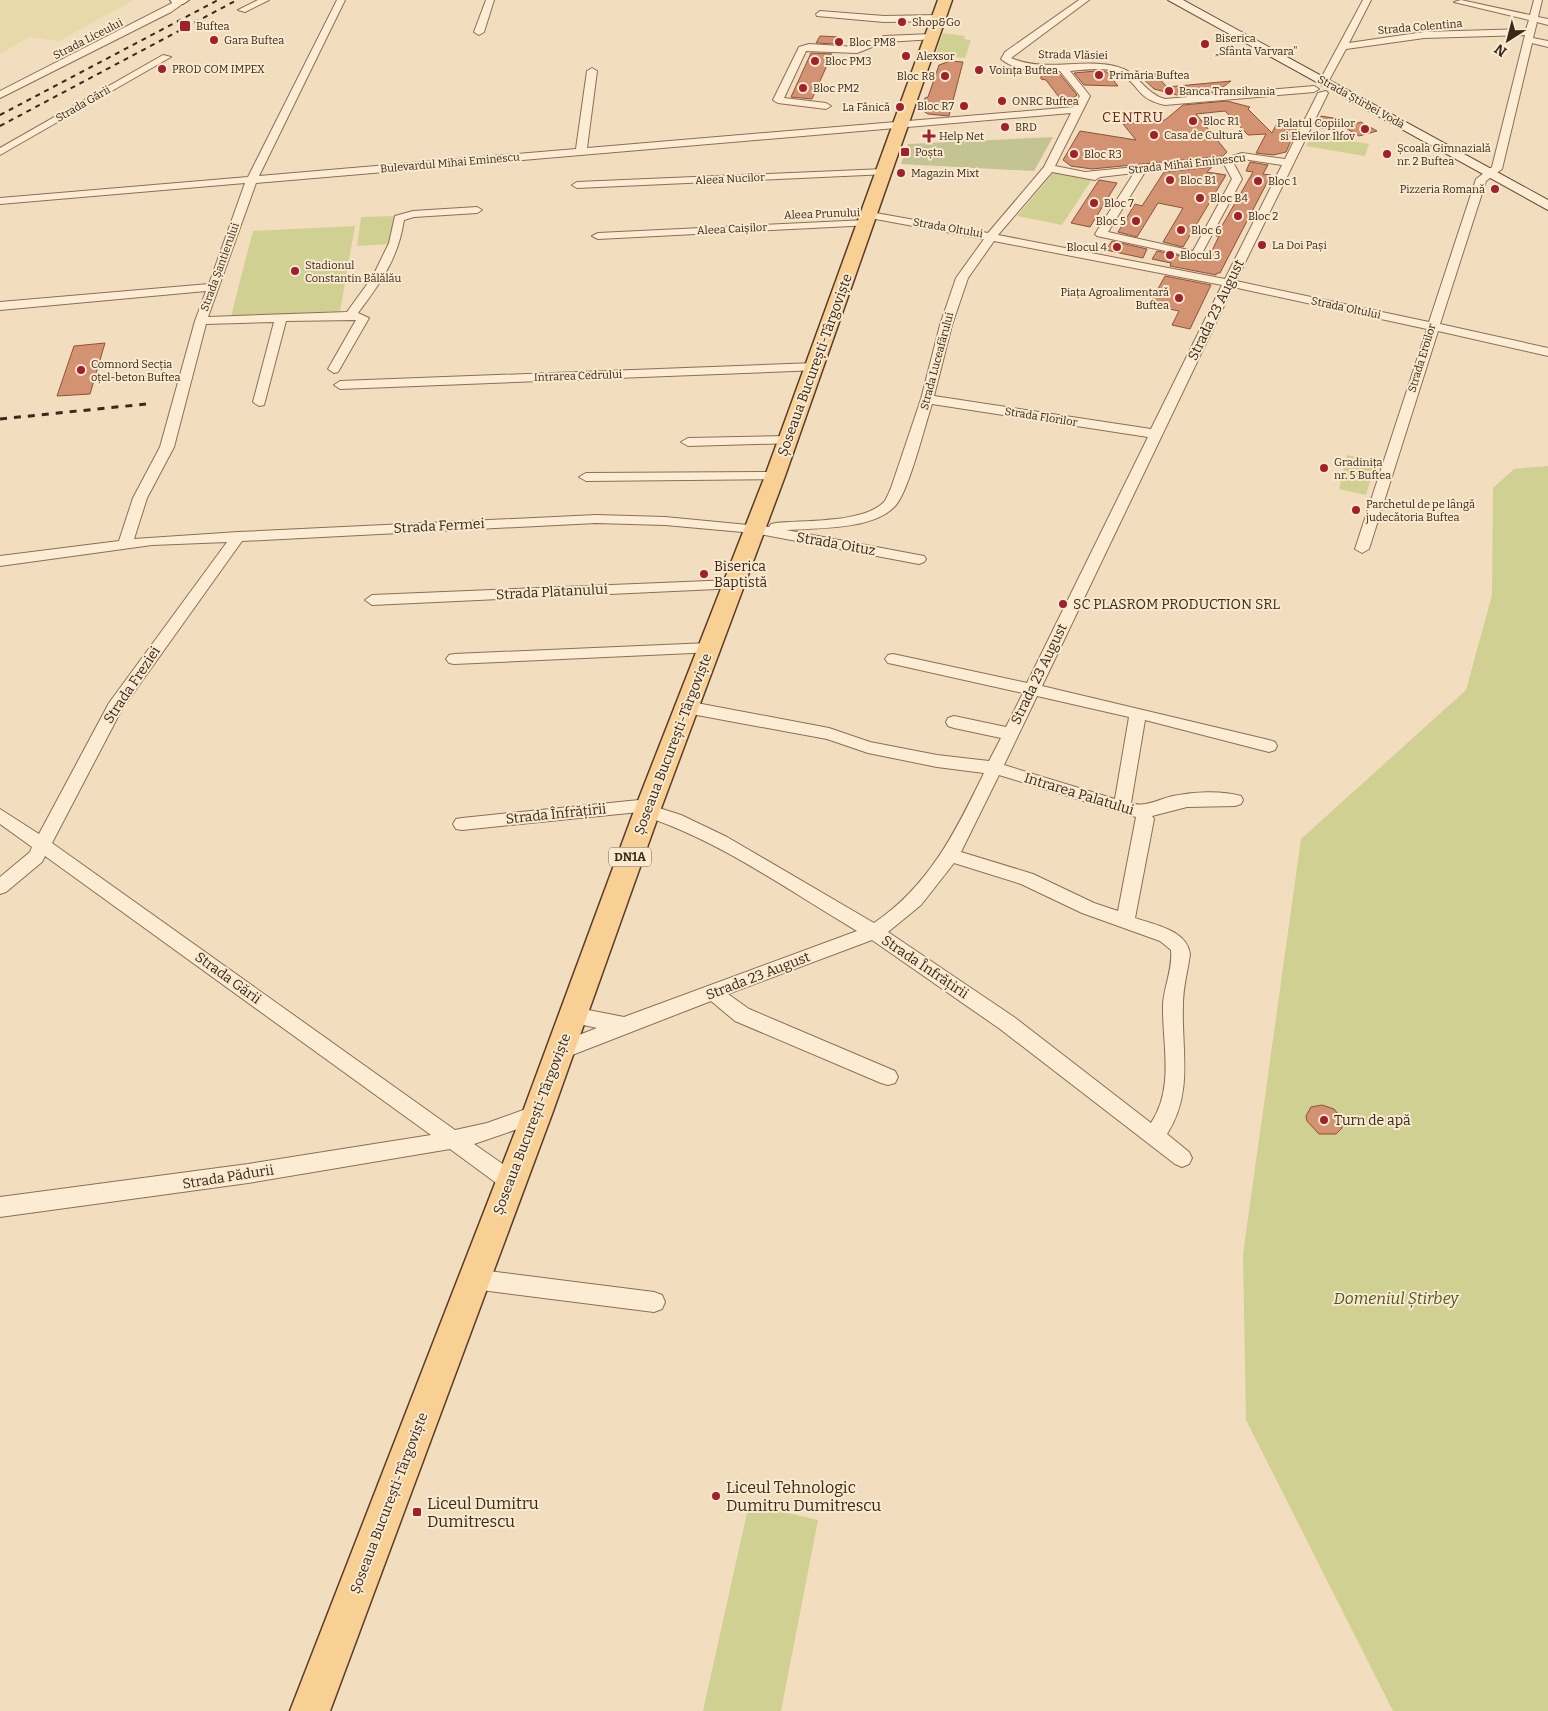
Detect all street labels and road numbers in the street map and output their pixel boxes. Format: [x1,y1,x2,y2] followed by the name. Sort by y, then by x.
[51,16,126,62] street label: Strada Liceului
[1377,17,1463,37] street label: Strada Colentina
[1038,48,1109,62] street label: Strada Vlăsiei
[1315,73,1407,131] street label: Strada Știrbei Vodă
[53,83,113,125] street label: Strada Gării
[380,150,520,176] street label: Bulevardul Mihai Eminescu
[1128,151,1247,177] street label: Strada Mihai Eminescu
[695,171,765,187] street label: Aleea Nucilor
[784,206,861,222] street label: Aleea Prunului
[912,215,985,241] street label: Strada Oltului
[198,220,242,313] street label: Strada Șantierului
[697,221,768,237] street label: Aleea Caișilor
[1184,257,1248,363] street label: Strada 23 August
[774,271,857,459] street label: Șoseaua București-Târgoviște
[1310,294,1383,322] street label: Strada Oltului
[918,310,956,411] street label: Strada Luceafărului
[1405,322,1439,394] street label: Strada Eroilor
[534,368,623,384] street label: Intrarea Cedrului
[1004,405,1078,429] street label: Strada Florilor
[393,515,485,537] street label: Strada Fermei
[795,529,877,559] street label: Strada Oituz
[496,581,608,603] street label: Strada Platanului
[1007,621,1071,727] street label: Strada 23 August
[100,643,164,727] street label: Strada Freziei
[630,651,716,837] street label: Șoseaua București-Târgoviște
[1022,769,1136,819] street label: Intrarea Palatului
[505,799,607,829] street label: Strada Înfrățirii
[609,848,651,866] road number: DN1A
[878,931,972,1003] street label: Strada Înfrățirii
[192,948,264,1008] street label: Strada Gării
[704,948,812,1004] street label: Strada 23 August
[489,1031,575,1217] street label: Șoseaua București-Târgoviște
[181,1161,275,1193] street label: Strada Pădurii
[346,1410,432,1596] street label: Șoseaua București-Târgoviște

